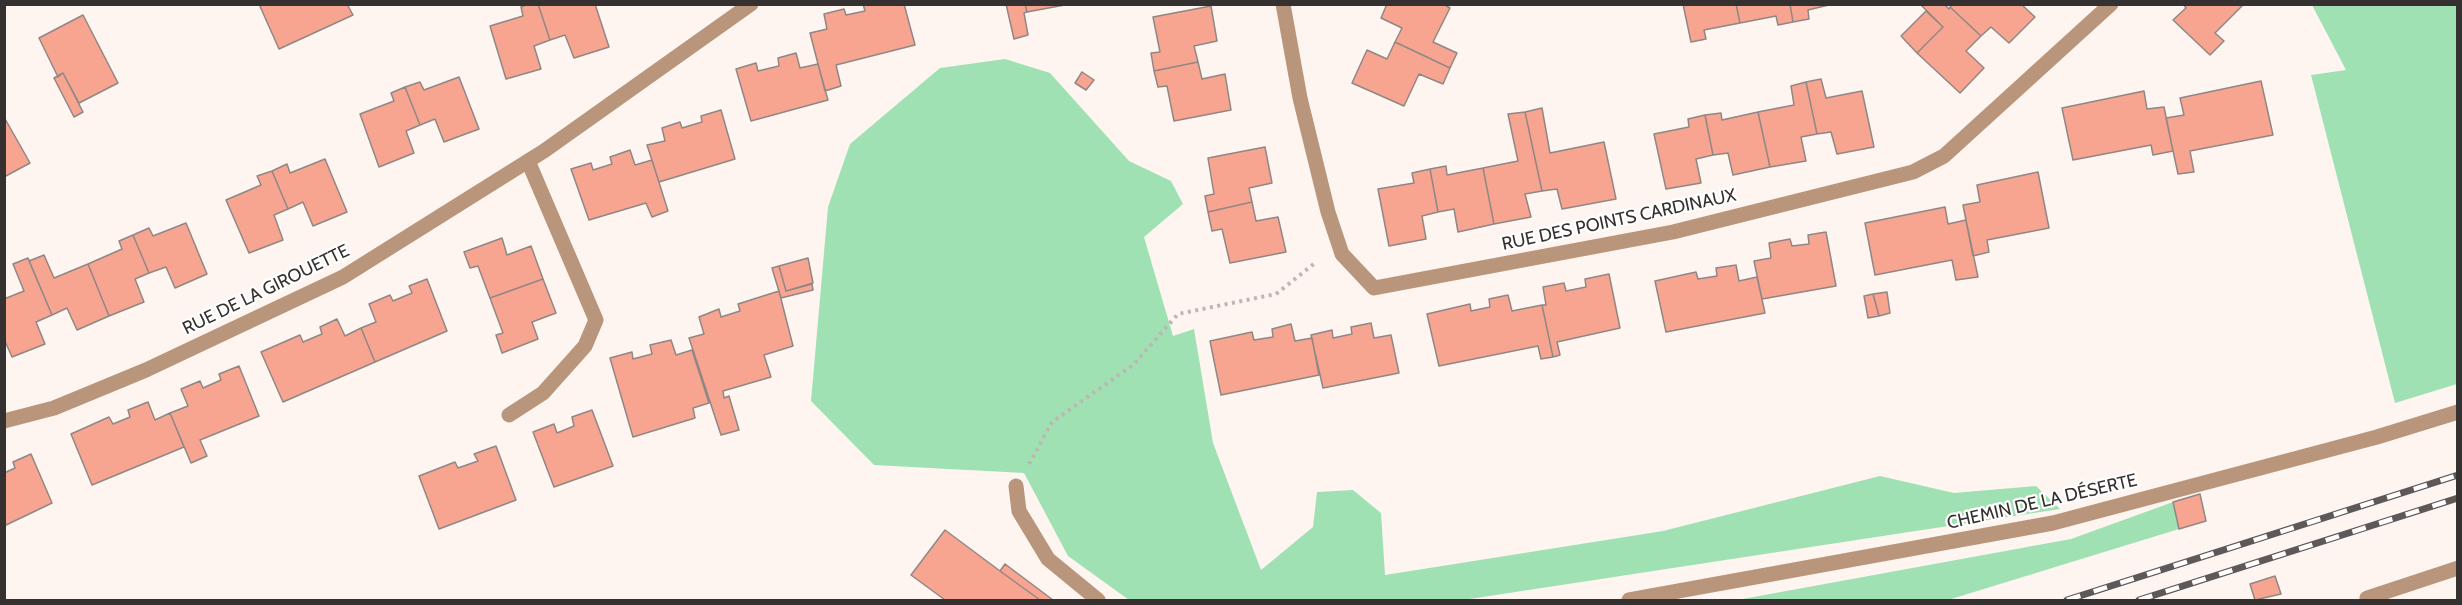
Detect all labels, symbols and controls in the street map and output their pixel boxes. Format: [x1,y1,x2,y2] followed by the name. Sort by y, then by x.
[1500,185,1738,255] street label: RUE DES POINTS CARDINAUX
[179,240,353,340] street label: RUE DE LA GIROUETTE
[1945,470,2139,534] street label: CHEMIN DE LA DÉSERTE

